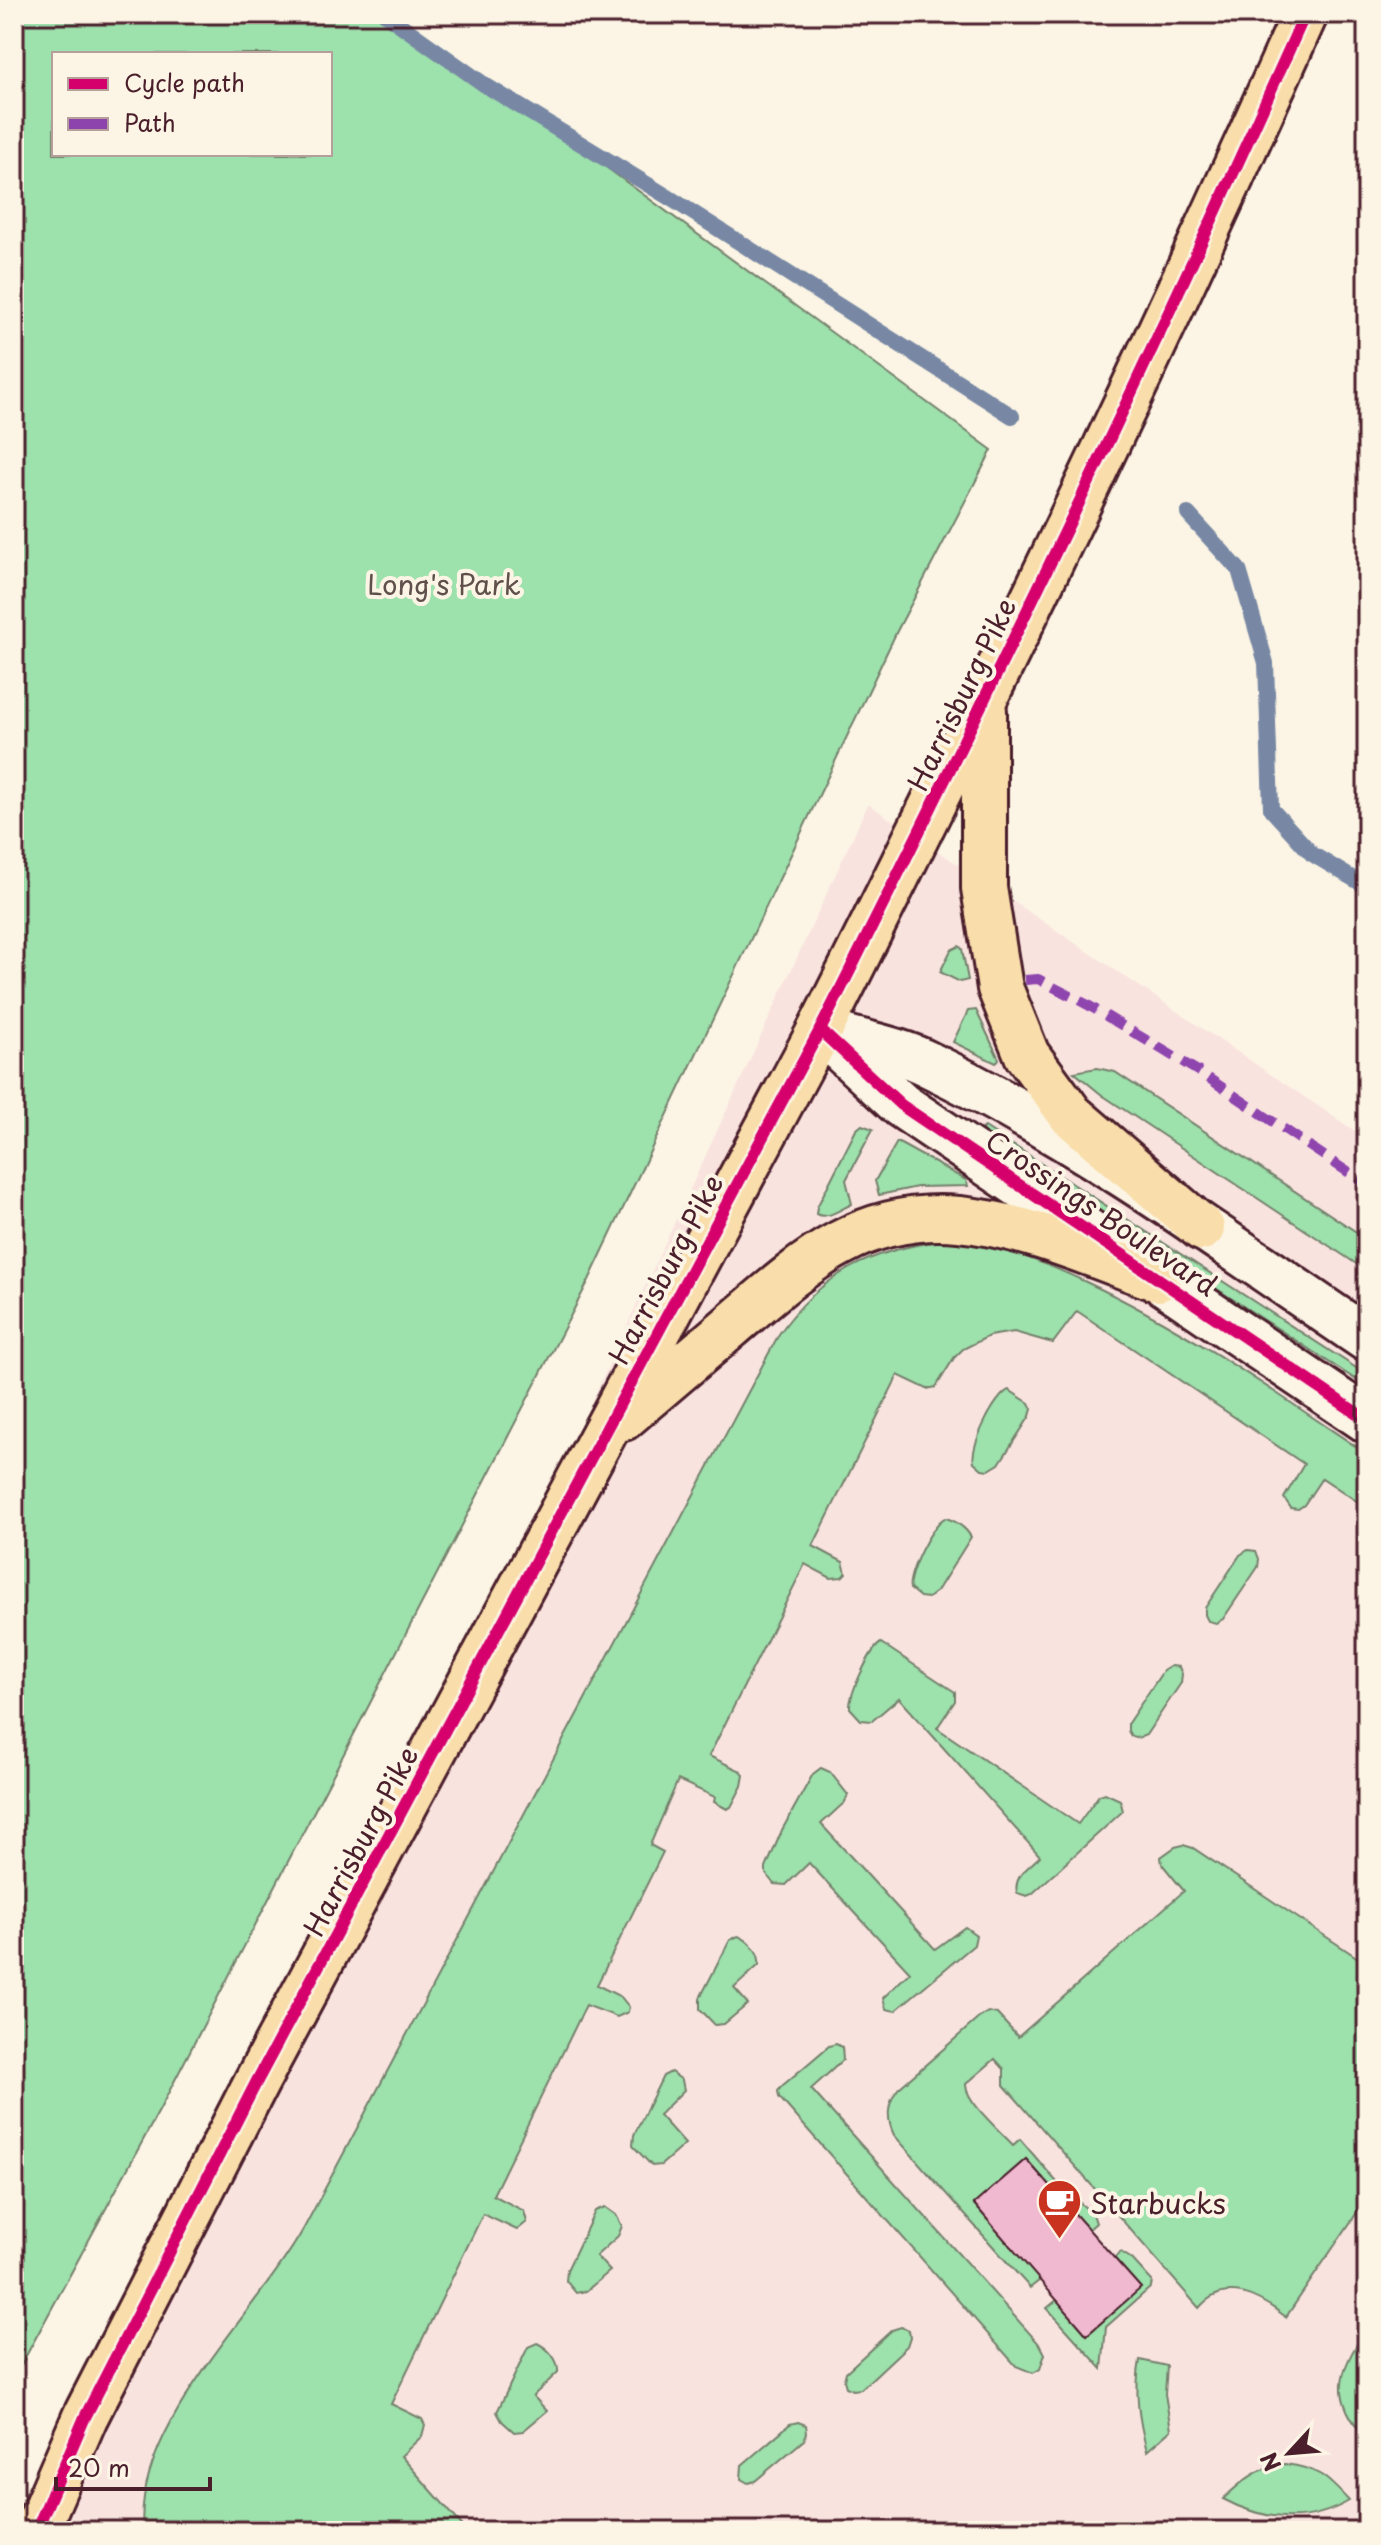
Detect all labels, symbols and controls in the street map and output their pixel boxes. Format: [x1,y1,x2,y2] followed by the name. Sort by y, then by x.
[52,52,332,156] legend
[124,64,245,100] text: Cycle path
[124,104,176,140] text: Path
[367,562,521,605] park label: Long's Park
[896,590,1026,798] street label: Harrisburg Pike
[978,1118,1226,1306] street label: Crossings Boulevard
[597,1166,733,1372] street label: Harrisburg Pike
[292,1738,428,1944] street label: Harrisburg Pike
[1035,2178,1083,2241] cafe icon: Starbucks
[1090,2181,1226,2224] place label: Starbucks
[1249,2413,1329,2493] north arrow
[56,2441,210,2491] scale bar
[1251,2447,1288,2477] text: N
[68,2449,130,2485] text: 20 m

